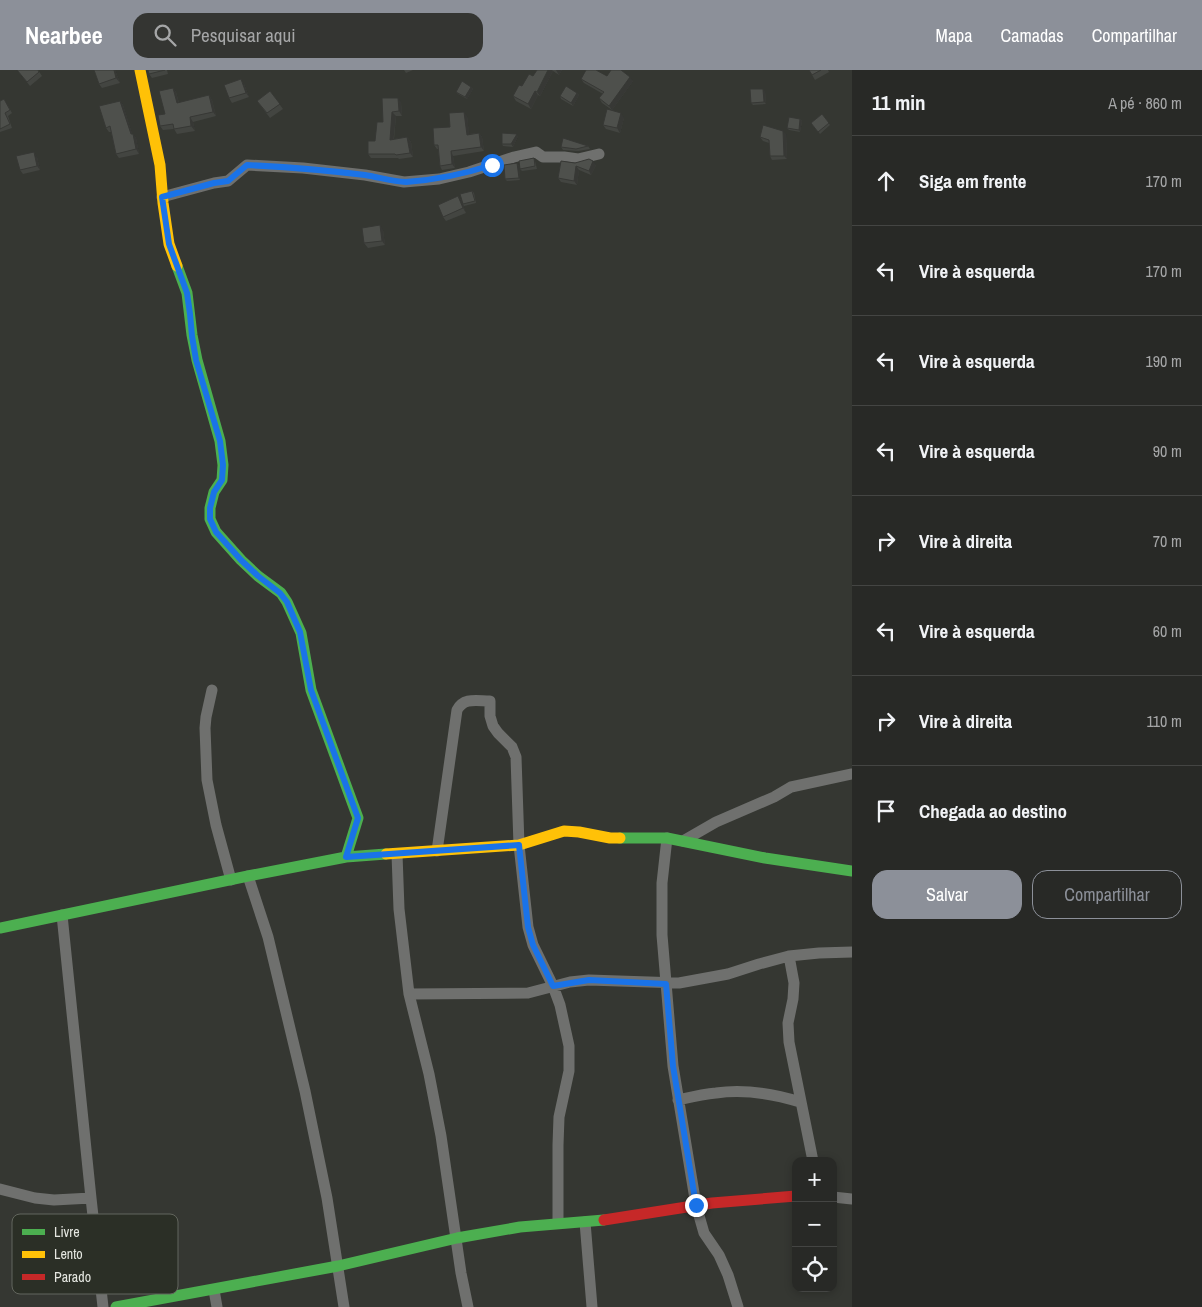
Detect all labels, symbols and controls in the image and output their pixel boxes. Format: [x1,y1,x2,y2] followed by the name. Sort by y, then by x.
[133,13,483,58] search box
[25,19,103,51] text: Nearbee
[151,21,179,49] icon: search
[191,22,295,48] text: Pesquisar aqui
[936,23,973,48] text: Mapa
[1001,23,1064,48] text: Camadas
[1092,23,1177,48] text: Compartilhar
[872,88,926,117] text: 11 min
[1108,92,1182,114] text: A pé · 860 m
[481,154,504,177] route start
[872,167,900,195] icon: ahead
[919,168,1026,194] text: Siga em frente
[1146,170,1182,192] text: 170 m
[872,257,900,285] icon: left
[919,258,1035,284] text: Vire à esquerda
[1146,260,1182,282] text: 170 m
[872,347,900,375] icon: left
[919,348,1035,374] text: Vire à esquerda
[1146,350,1182,372] text: 190 m
[872,437,900,465] icon: left
[919,438,1035,464] text: Vire à esquerda
[1153,440,1182,462] text: 90 m
[872,527,900,555] icon: right
[919,528,1012,554] text: Vire à direita
[1153,530,1182,552] text: 70 m
[872,617,900,645] icon: left
[919,618,1035,644] text: Vire à esquerda
[1153,620,1182,642] text: 60 m
[872,707,900,735] icon: right
[919,708,1012,734] text: Vire à direita
[1146,710,1182,732] text: 110 m
[872,797,900,825] icon: arrive
[919,798,1067,824] text: Chegada ao destino
[872,870,1022,919] button: Salvar
[1032,870,1182,919] button: Compartilhar
[792,1157,837,1292] map controls
[792,1157,837,1202] button: +
[685,1194,708,1217] route end
[792,1202,837,1247] button: −
[12,1214,178,1294] legend
[54,1223,80,1241] text: Livre
[54,1245,83,1263] text: Lento
[792,1247,837,1292] button: locate
[54,1268,91,1286] text: Parado

